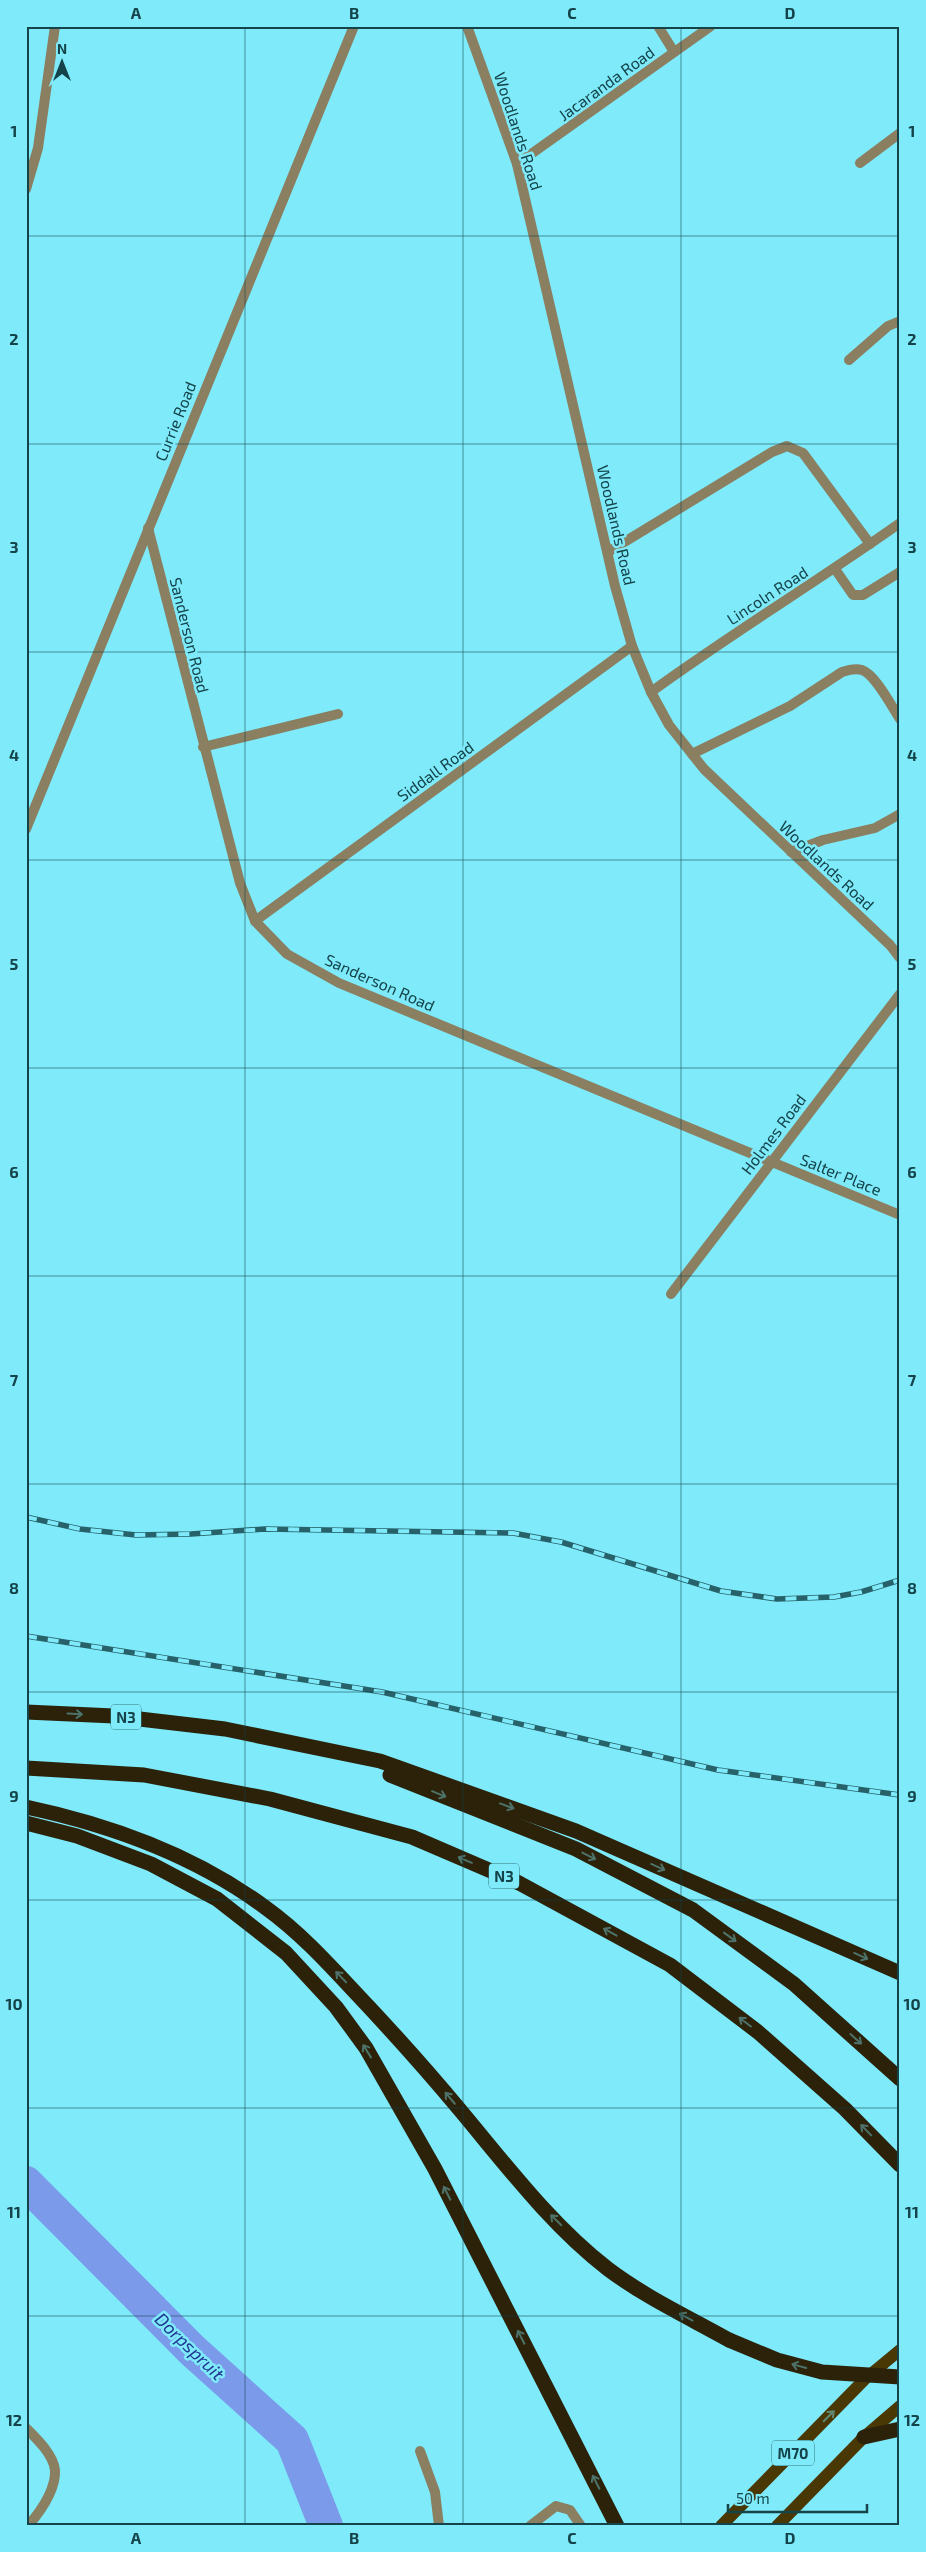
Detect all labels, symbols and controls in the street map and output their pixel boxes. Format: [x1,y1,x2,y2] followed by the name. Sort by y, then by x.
[131,3,142,22] text: A
[349,3,359,22] text: B
[567,3,577,22] text: C
[785,3,796,22] text: D
[38,38,88,88] north arrow
[57,40,67,57] text: N
[554,42,658,124] street label: Jacaranda Road
[491,70,547,192] street label: Woodlands Road
[11,121,17,140] text: 1
[909,121,915,140] text: 1
[9,329,19,348] text: 2
[907,329,917,348] text: 2
[150,378,200,464] street label: Currie Road
[594,463,640,587] street label: Woodlands Road
[9,537,19,556] text: 3
[907,537,917,556] text: 3
[723,562,811,628] street label: Lincoln Road
[166,575,214,695] street label: Sanderson Road
[393,737,477,805] street label: Siddall Road
[9,745,19,764] text: 4
[907,745,917,764] text: 4
[776,816,878,914] street label: Woodlands Road
[322,949,438,1015] street label: Sanderson Road
[10,954,19,973] text: 5
[908,954,917,973] text: 5
[737,1090,809,1178] street label: Holmes Road
[798,1149,884,1199] street label: Salter Place
[9,1162,19,1181] text: 6
[907,1162,917,1181] text: 6
[10,1370,19,1389] text: 7
[908,1370,917,1389] text: 7
[9,1578,19,1597] text: 8
[907,1578,917,1597] text: 8
[111,1704,141,1730] road number: N3
[67,1709,83,1718] one-way arrow
[9,1786,19,1805] text: 9
[907,1786,917,1805] text: 9
[430,1790,446,1799] one-way arrow
[499,1802,515,1811] one-way arrow
[581,1852,596,1861] one-way arrow
[458,1854,473,1864] one-way arrow
[650,1863,665,1873] one-way arrow
[489,1864,519,1888] road number: N3
[603,1927,618,1936] one-way arrow
[722,1931,736,1942] one-way arrow
[853,1952,868,1962] one-way arrow
[335,1971,347,1984] one-way arrow
[5,1994,23,2013] text: 10
[903,1994,921,2013] text: 10
[738,2017,752,2027] one-way arrow
[849,2033,862,2045] one-way arrow
[362,2045,372,2059] one-way arrow
[444,2091,456,2104] one-way arrow
[860,2124,872,2136] one-way arrow
[442,2186,451,2201] one-way arrow
[7,2202,21,2221] text: 11
[905,2202,919,2221] text: 11
[551,2215,563,2227] one-way arrow
[151,2308,229,2384] water label: Dorpspruit
[679,2311,694,2321] one-way arrow
[516,2330,526,2345] one-way arrow
[792,2361,808,2370] one-way arrow
[6,2410,22,2429] text: 12
[823,2410,835,2423] one-way arrow
[904,2410,920,2429] text: 12
[772,2440,814,2466] road number: M70
[591,2475,600,2490] one-way arrow
[728,2482,867,2514] scale bar
[736,2489,770,2507] text: 50 m
[131,2528,142,2547] text: A
[349,2528,359,2547] text: B
[567,2528,577,2547] text: C
[785,2528,796,2547] text: D

